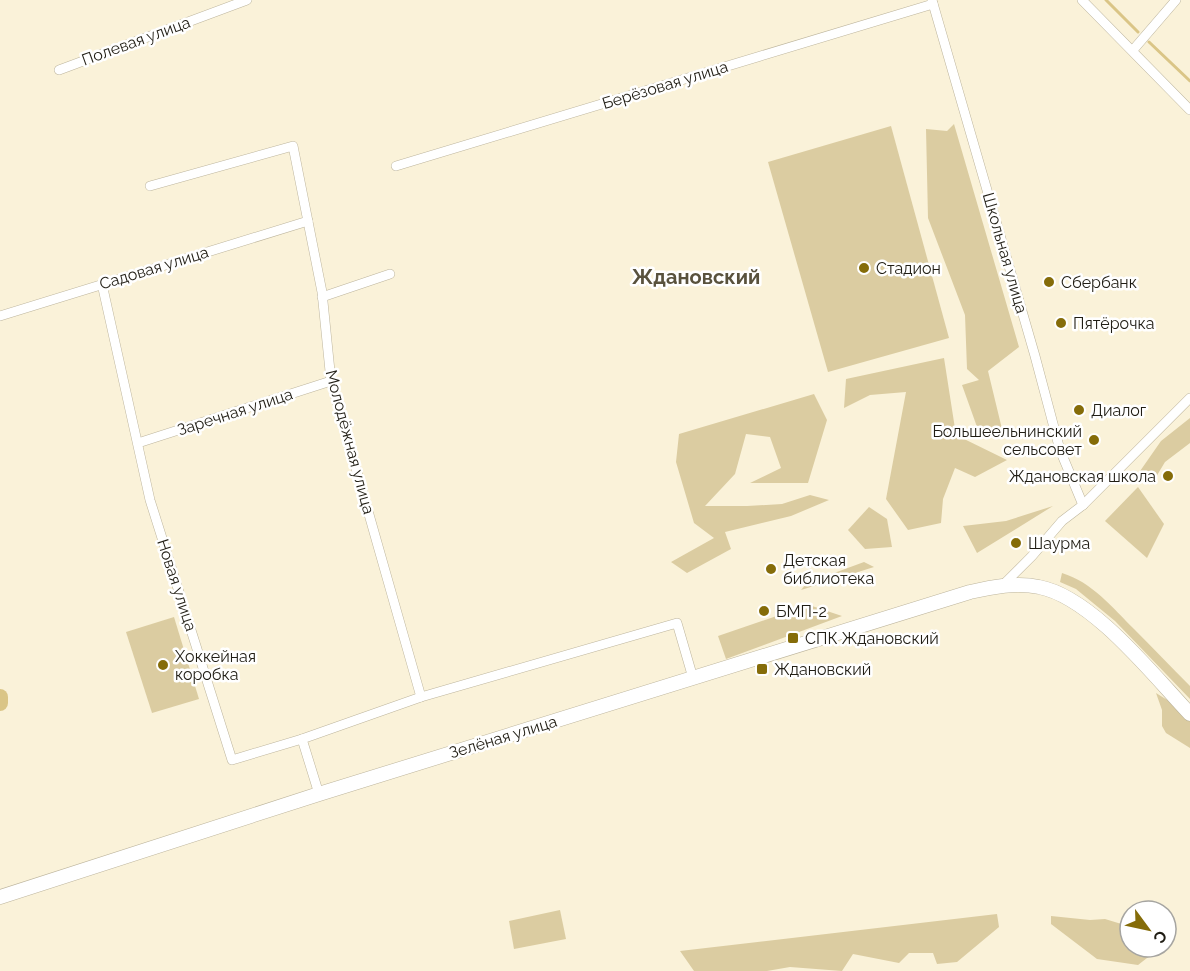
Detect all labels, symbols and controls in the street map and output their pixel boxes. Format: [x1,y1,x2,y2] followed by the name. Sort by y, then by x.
[79,13,193,69] street label: Полевая улица
[600,57,730,113] street label: Берёзовая улица
[979,190,1031,316] street label: Школьная улица
[97,242,211,294] street label: Садовая улица
[876,259,941,278] place label: Стадион
[857,261,871,275] marker: Стадион
[632,265,760,289] district label: Ждановский
[1061,273,1137,292] place label: Сбербанк
[1042,275,1056,289] marker: Сбербанк
[1073,314,1154,333] place label: Пятёрочка
[1054,316,1068,330] marker: Пятёрочка
[322,368,378,516] street label: Молодёжная улица
[175,384,295,440] street label: Заречная улица
[1091,401,1147,420] place label: Диалог
[1072,403,1086,417] marker: Диалог
[932,422,1082,459] place label: Большеельнинский сельсовет
[1087,433,1101,447] marker: Большеельнинский сельсовет
[1009,467,1156,486] place label: Ждановская школа
[1161,469,1175,483] marker: Ждановская школа
[1028,534,1090,553] place label: Шаурма
[1009,536,1023,550] marker: Шаурма
[153,537,201,633] street label: Новая улица
[783,551,874,588] place label: Детская библиотека
[764,562,778,576] marker: Детская библиотека
[776,602,827,621] place label: БМП-2
[757,604,771,618] marker: БМП-2
[805,629,939,648] place label: СПК Ждановский
[786,631,800,645] marker: СПК Ждановский
[175,647,256,684] place label: Хоккейная коробка
[156,658,170,672] marker: Хоккейная коробка
[774,660,871,679] place label: Ждановский
[755,662,769,676] marker: Ждановский
[447,712,559,762] street label: Зелёная улица
[1118,899,1178,959] north arrow
[1149,927,1171,947] text: С

